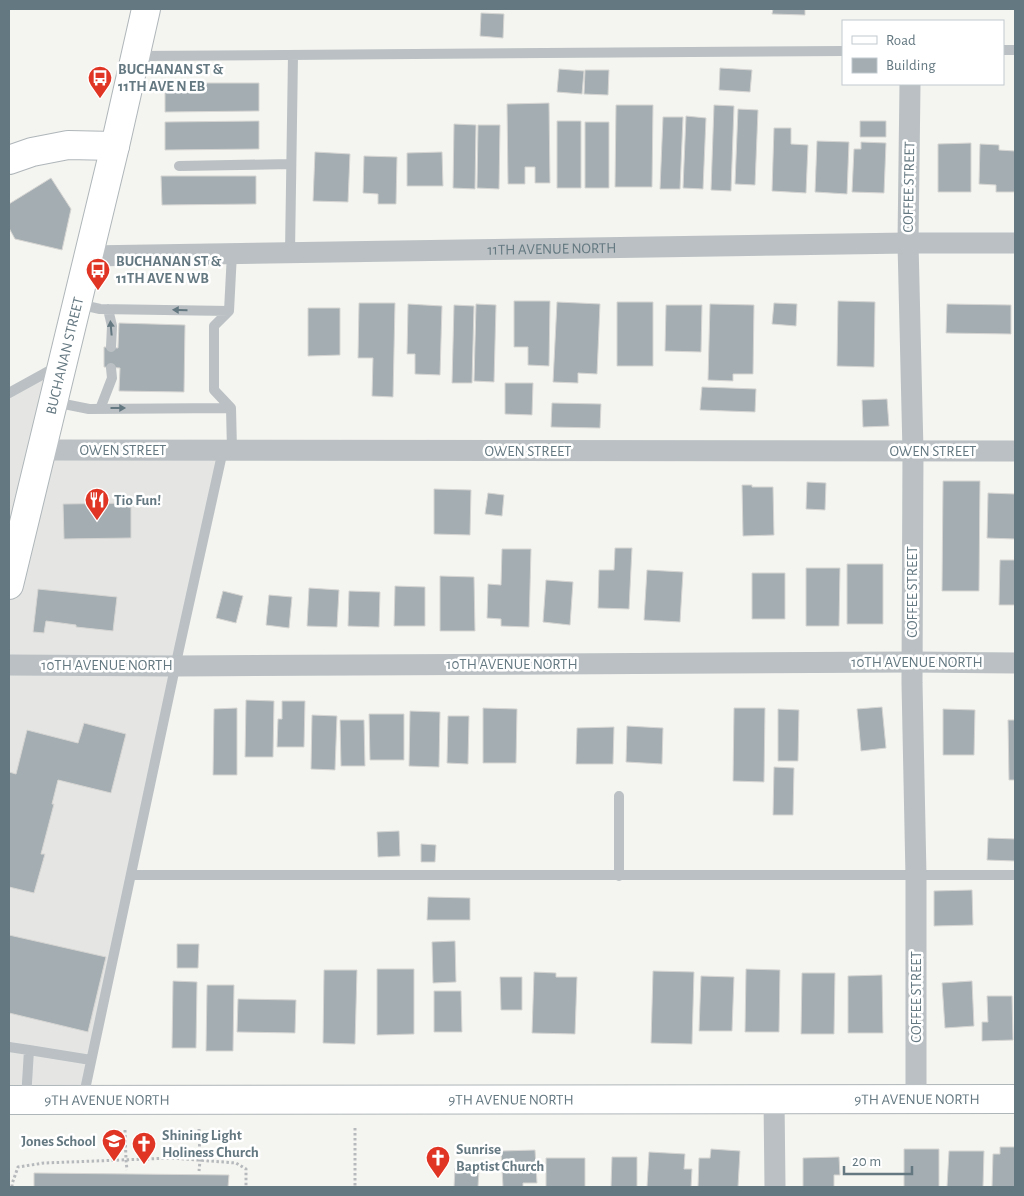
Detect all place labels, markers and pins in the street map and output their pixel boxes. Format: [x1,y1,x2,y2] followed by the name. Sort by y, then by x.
[118,62,224,94] place label: BUCHANAN ST & 11TH AVE N EB
[87,65,113,99] bus stop icon: BUCHANAN ST & 11TH AVE N EB
[116,254,222,286] place label: BUCHANAN ST & 11TH AVE N WB
[85,257,111,291] bus stop icon: BUCHANAN ST & 11TH AVE N WB
[84,487,110,521] restaurant icon: Tio Fun!
[114,493,161,508] place label: Tio Fun!
[101,1128,127,1162] school or university icon: Jones School
[162,1128,259,1160] place label: Shining Light Holiness Church
[131,1131,157,1165] church icon: Shining Light Holiness Church
[21,1134,96,1149] place label: Jones School
[456,1142,544,1174] place label: Sunrise Baptist Church
[425,1145,451,1179] church icon: Sunrise Baptist Church

